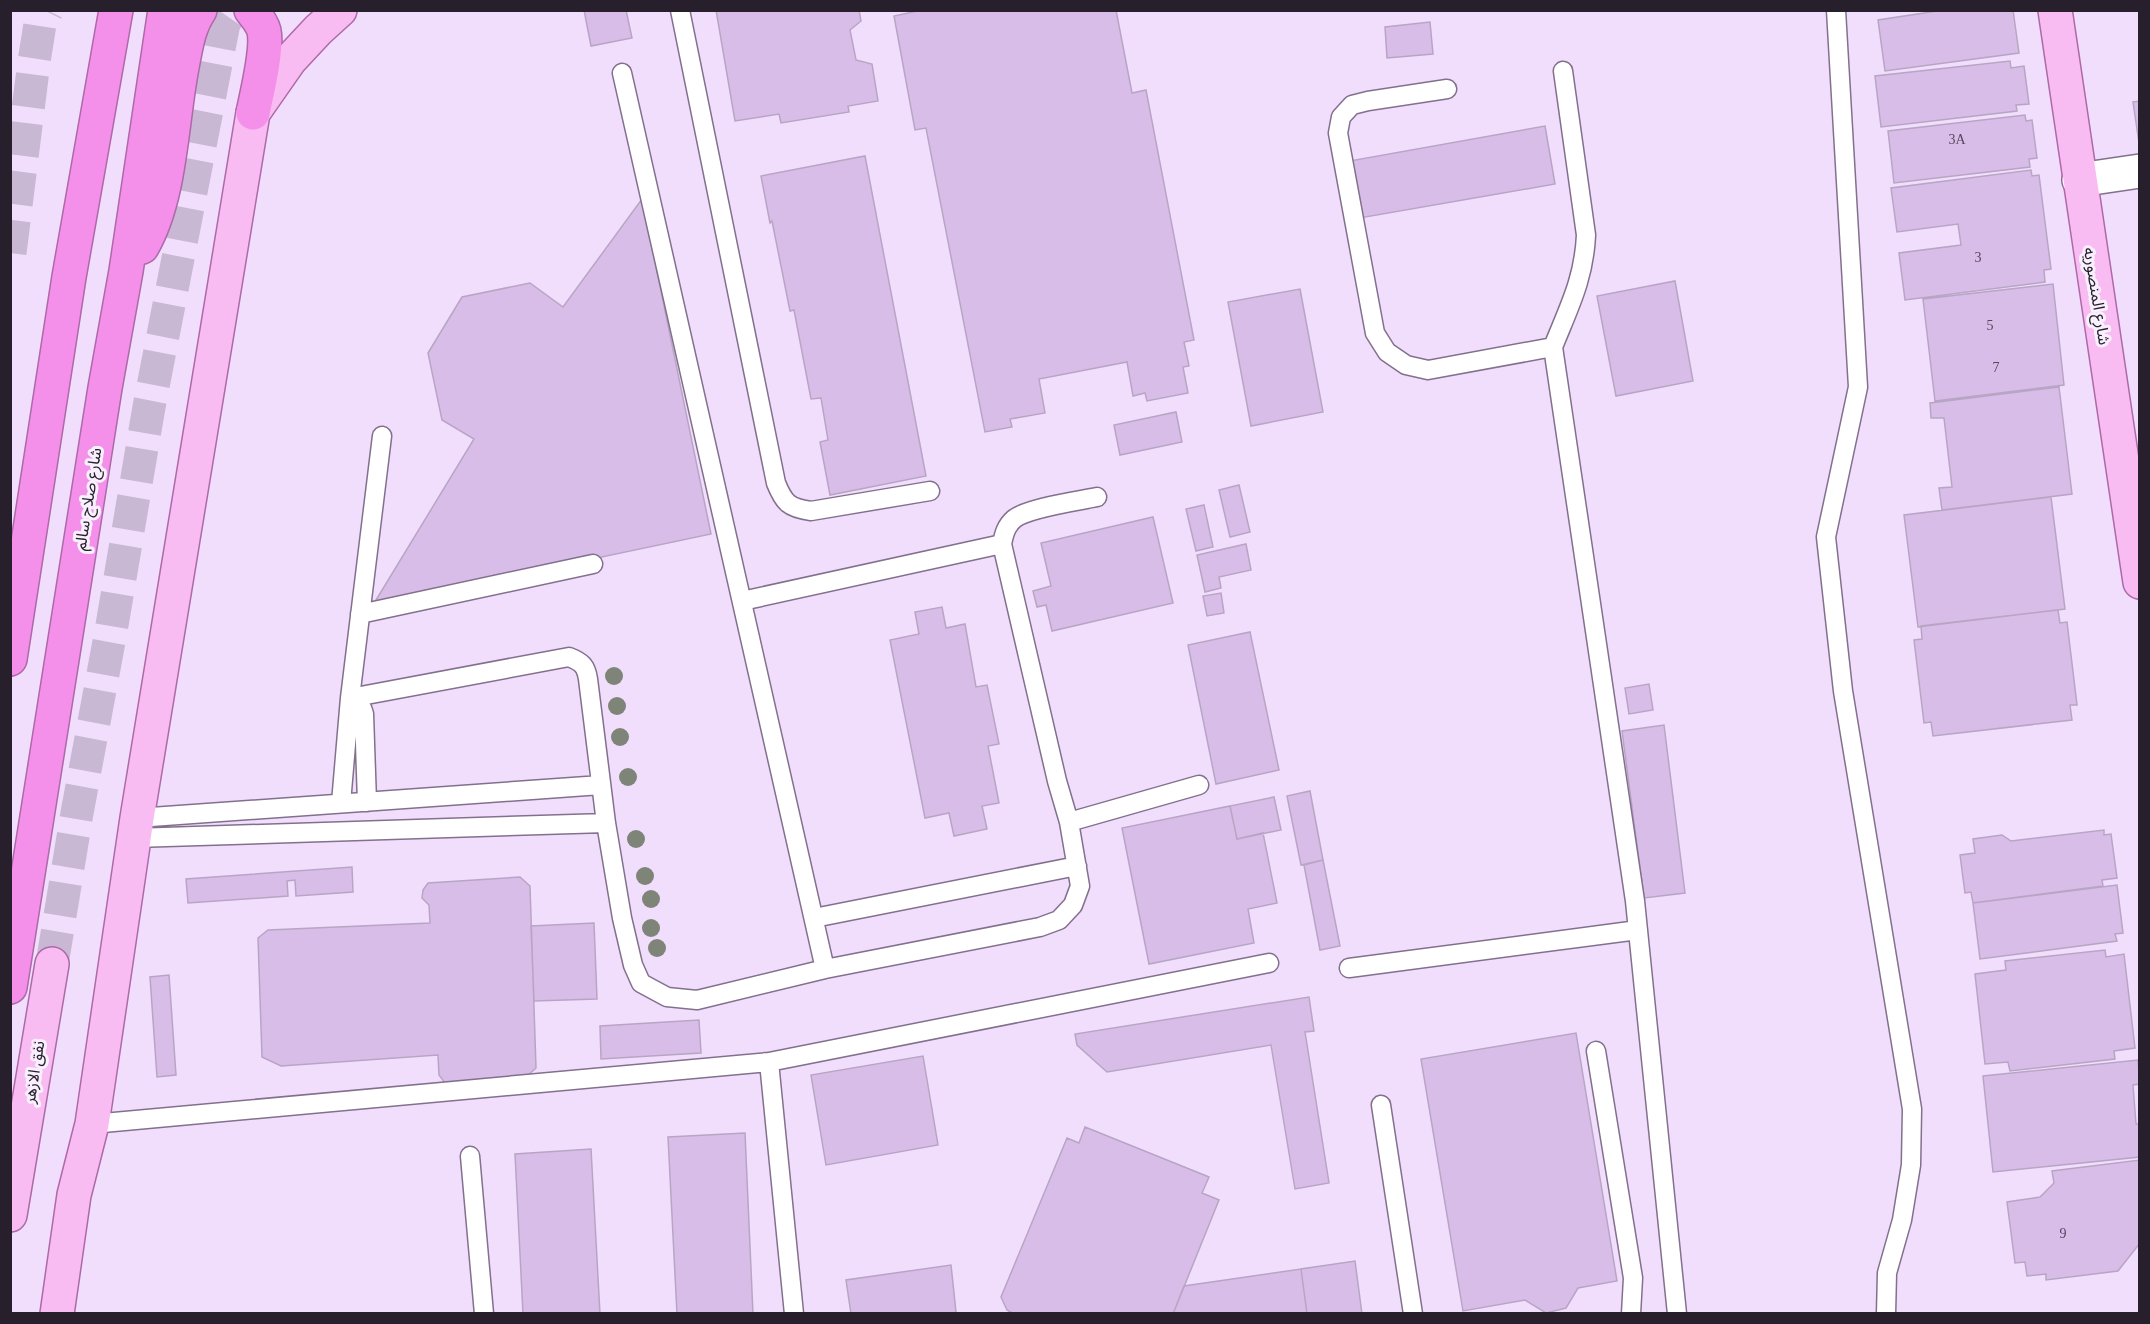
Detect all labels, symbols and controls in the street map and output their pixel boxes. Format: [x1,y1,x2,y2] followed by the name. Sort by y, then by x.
[1948,132,1966,147] house number: 3A
[2077,246,2113,347] street label: شارع المنصوريه
[1975,250,1982,265] house number: 3
[1987,318,1994,333] house number: 5
[1993,360,2000,375] house number: 7
[71,446,108,552] street label: شارع صلاح سالم
[21,1040,49,1106] street label: نفق الازهر
[2060,1226,2067,1241] house number: 9

